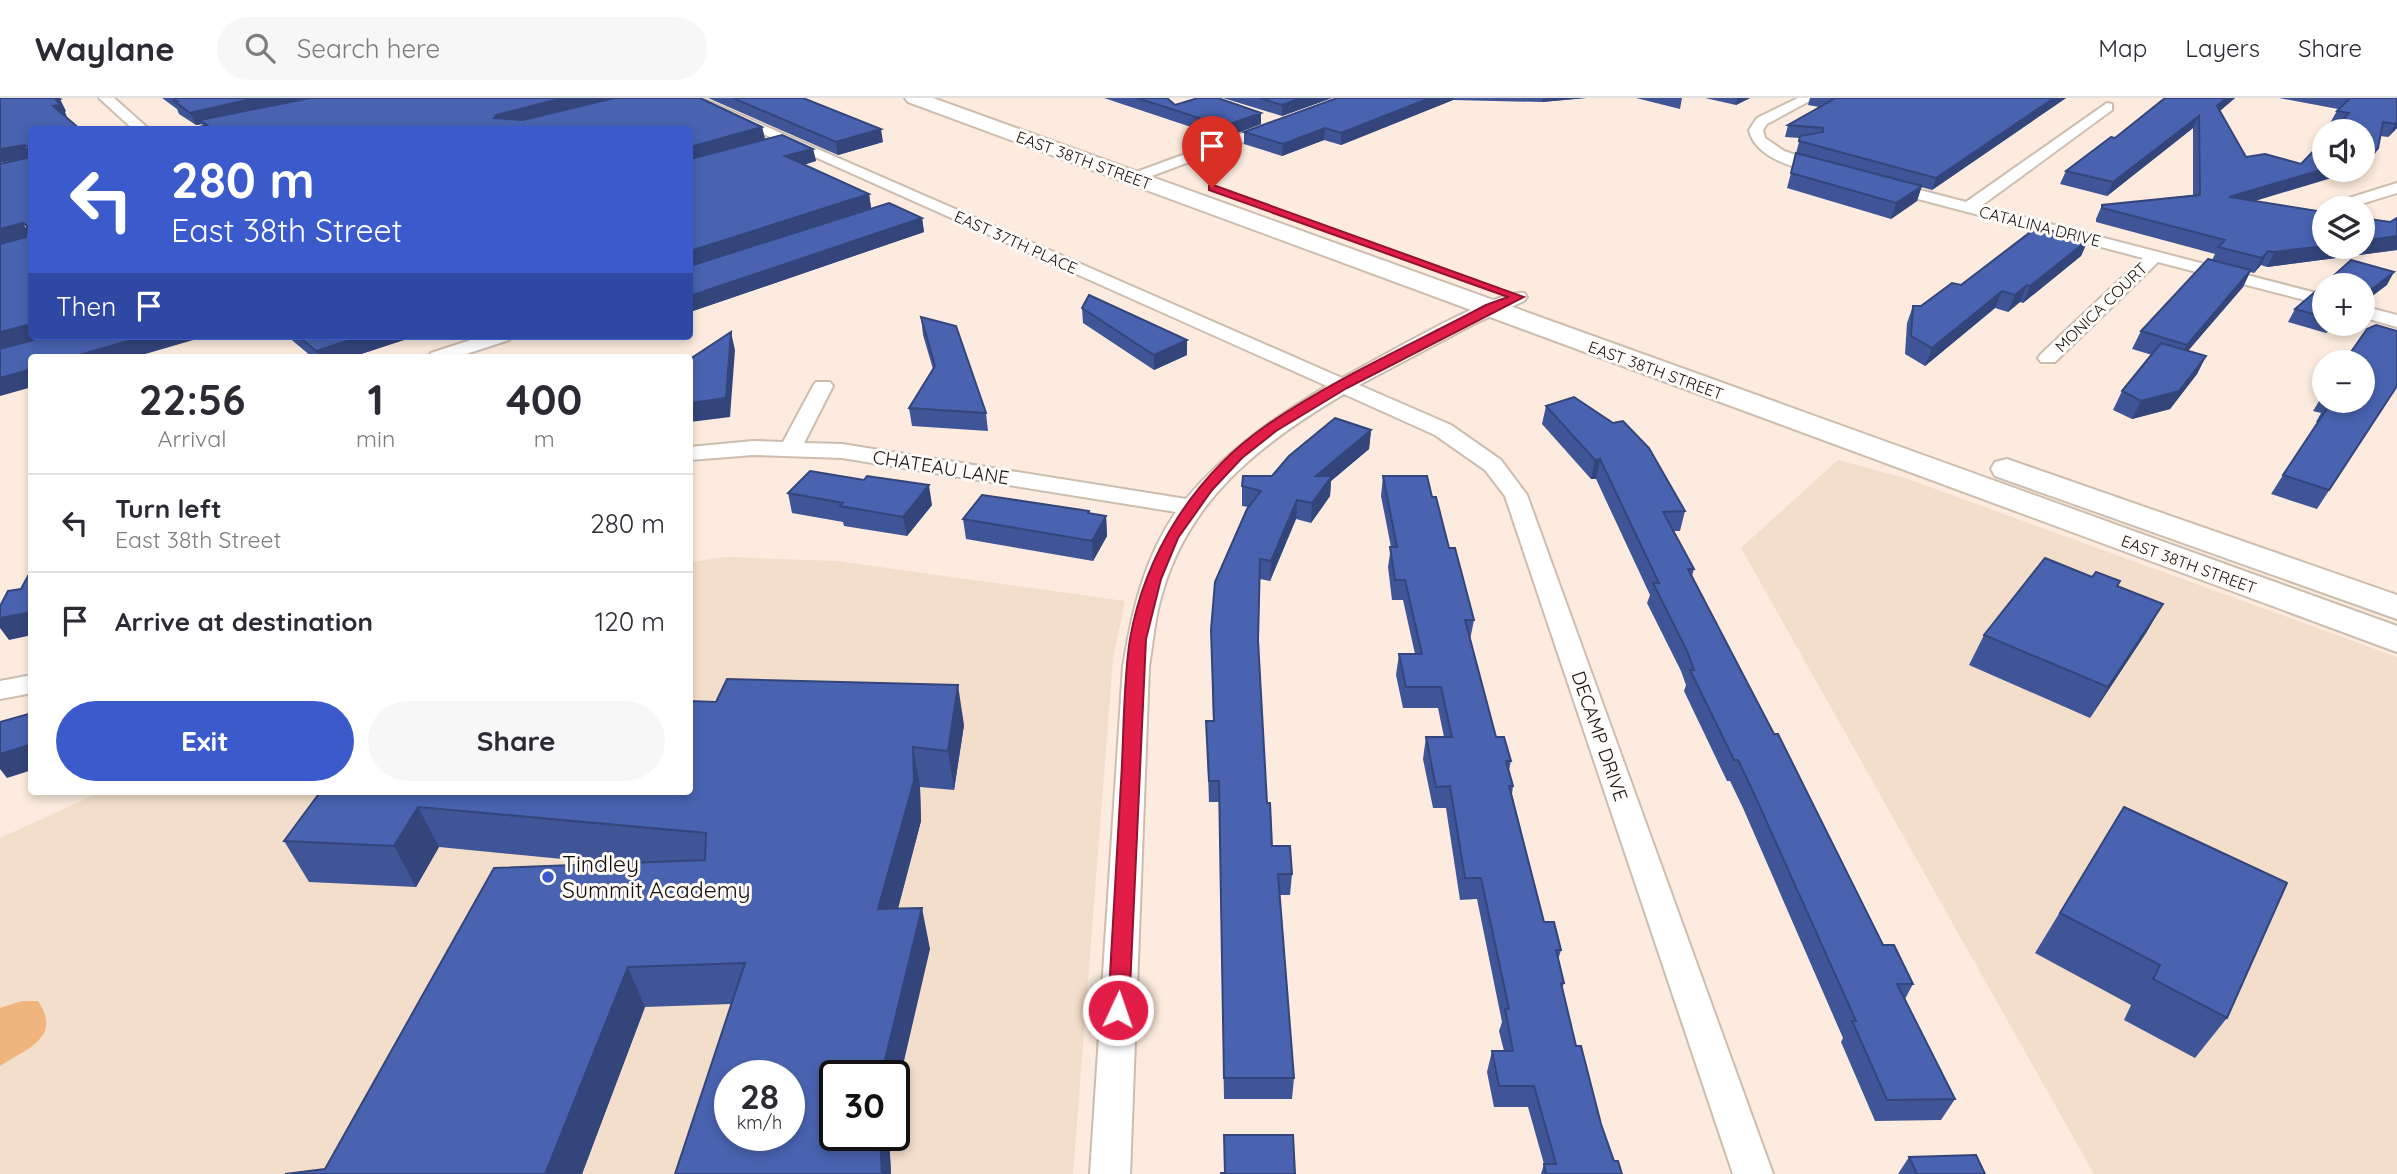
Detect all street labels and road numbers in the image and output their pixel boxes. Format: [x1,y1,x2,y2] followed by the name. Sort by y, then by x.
[1014,126,1155,194] street label: EAST 38TH STREET
[1977,201,2103,251] street label: CATALINA DRIVE
[951,206,1081,278] street label: EAST 37TH PLACE
[2051,258,2152,356] street label: MONICA COURT
[1586,336,1727,404] street label: EAST 38TH STREET
[871,444,1011,490] street label: CHATEAU LANE
[2119,530,2260,598] street label: EAST 38TH STREET
[1567,668,1633,804] street label: DECAMP DRIVE

